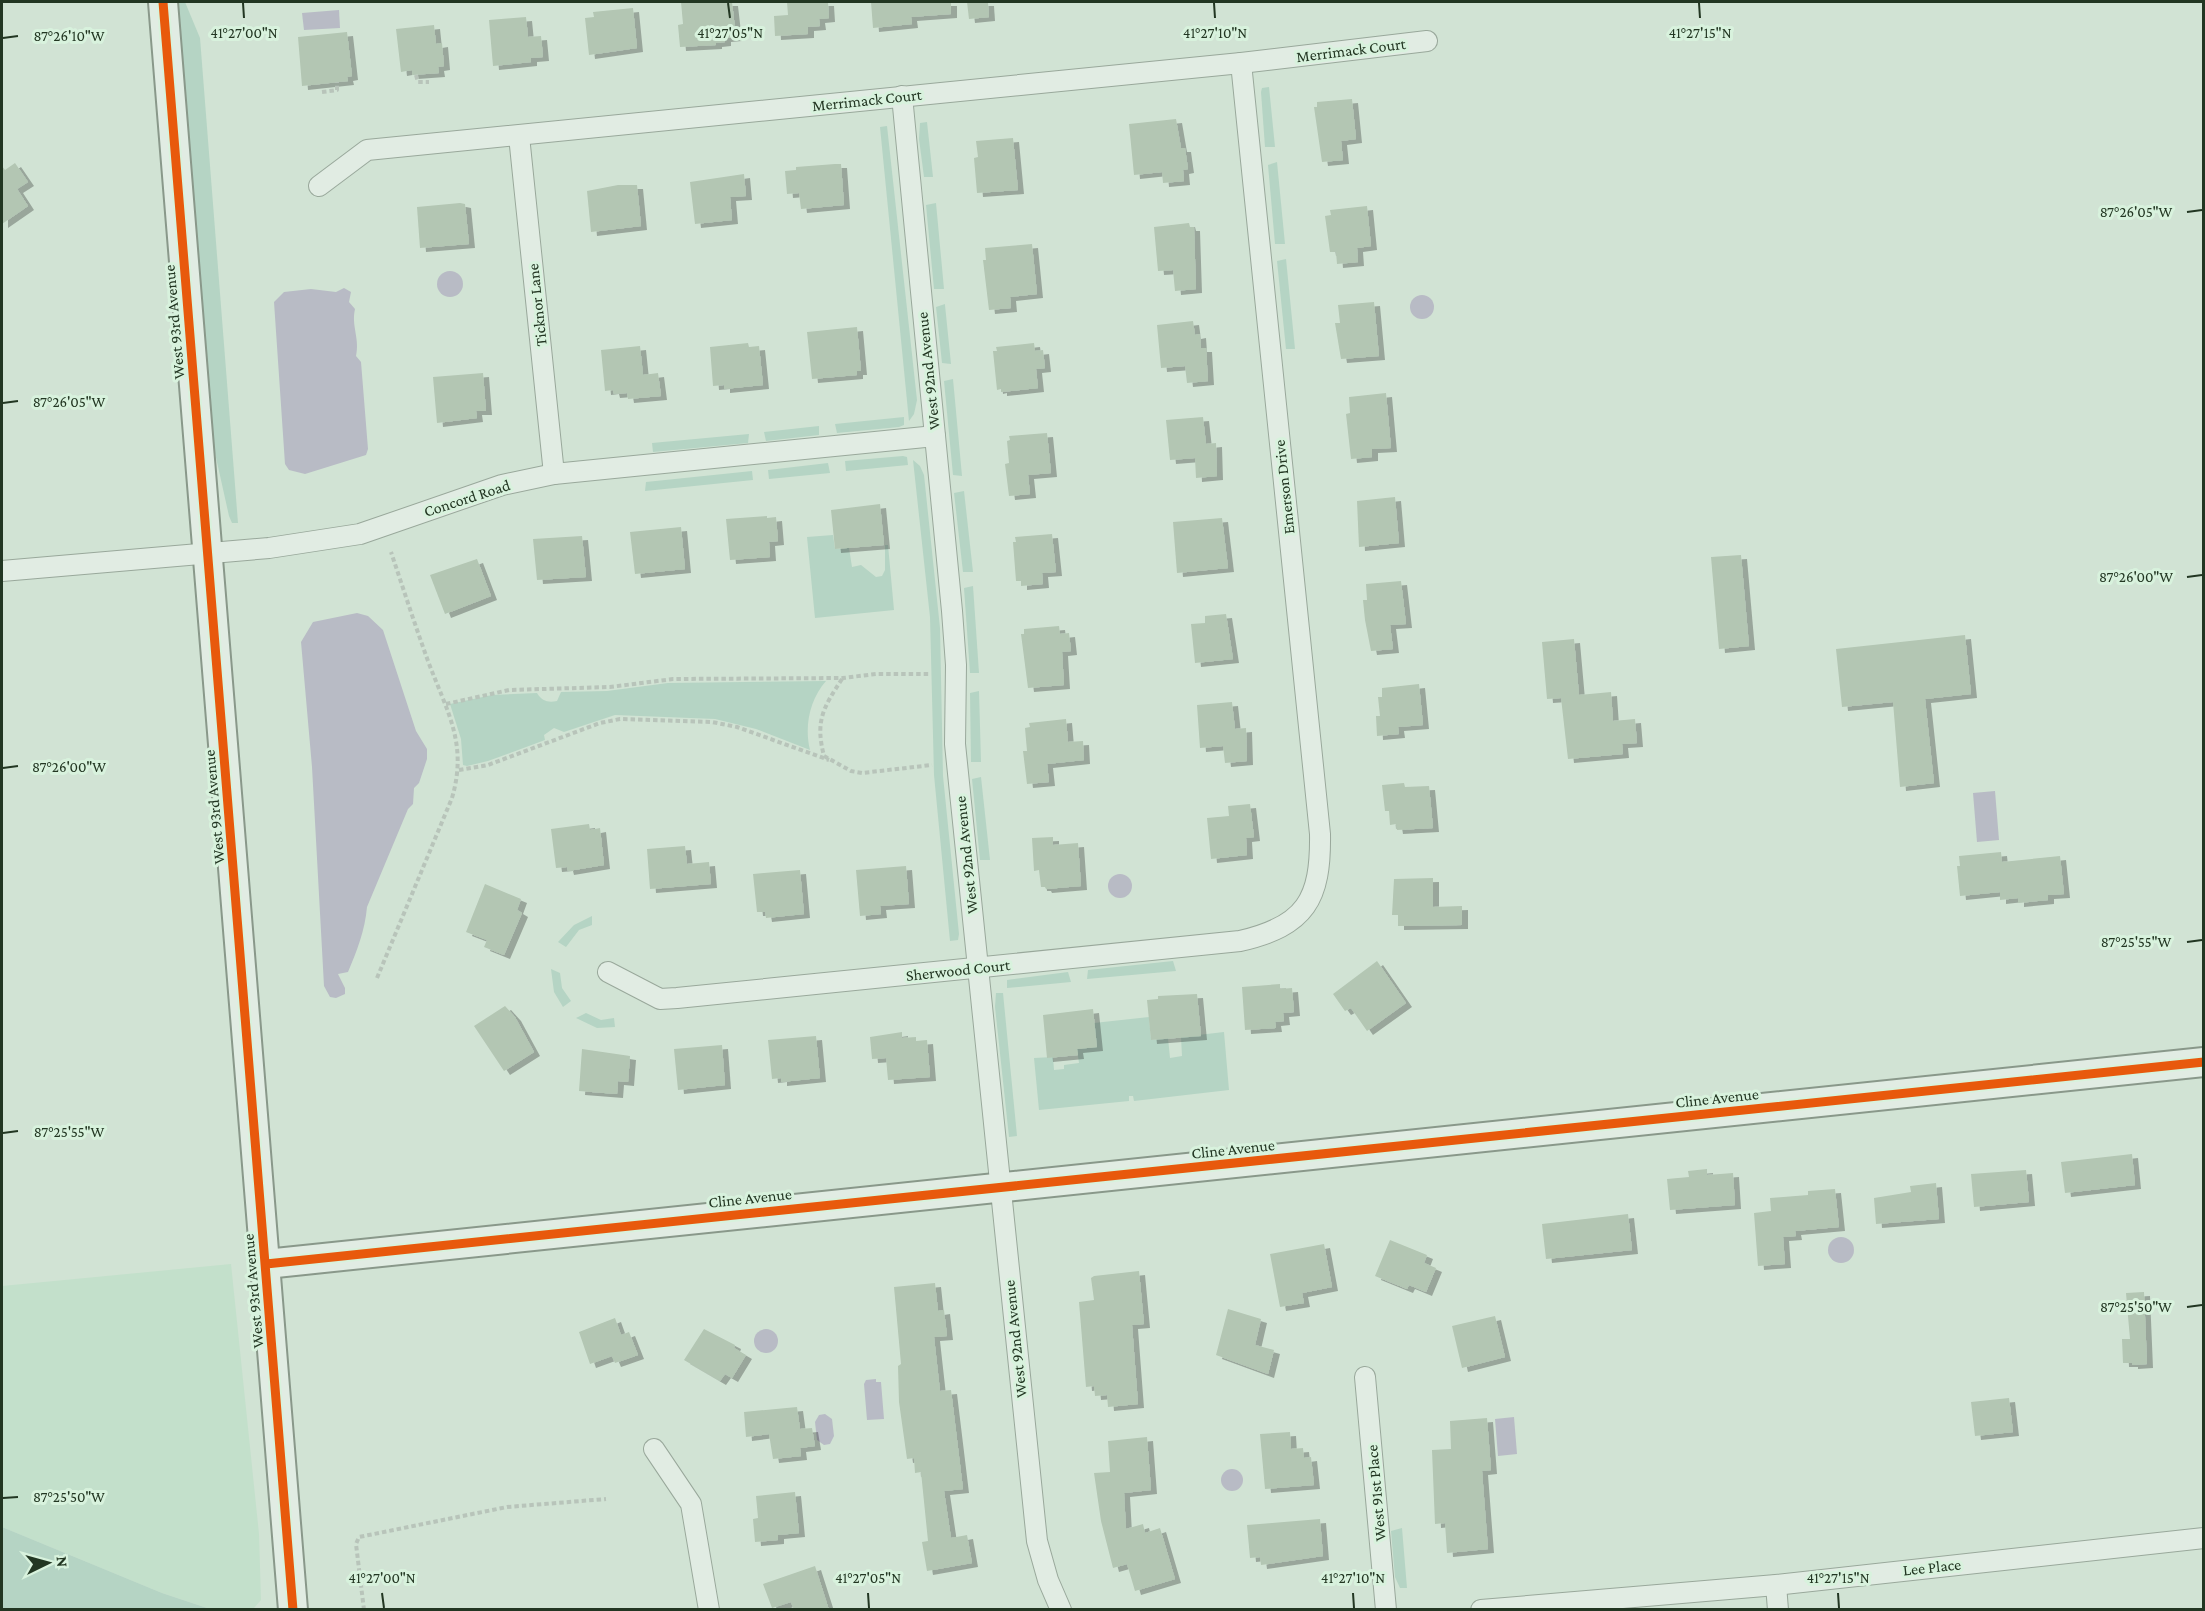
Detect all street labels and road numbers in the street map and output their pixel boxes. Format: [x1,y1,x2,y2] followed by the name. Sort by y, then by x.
[1295,35,1407,65] street label: Merrimack Court
[811,86,923,114] street label: Merrimack Court
[524,263,550,347] street label: Ticknor Lane
[161,264,187,380] street label: West 93rd Avenue
[913,311,943,431] street label: West 92nd Avenue
[1271,439,1297,535] street label: Emerson Drive
[422,476,513,520] street label: Concord Road
[201,749,227,865] street label: West 93rd Avenue
[951,795,981,915] street label: West 92nd Avenue
[905,956,1012,984] street label: Sherwood Court
[1675,1085,1759,1111] street label: Cline Avenue
[1191,1136,1275,1162] street label: Cline Avenue
[708,1185,792,1211] street label: Cline Avenue
[240,1233,266,1349] street label: West 93rd Avenue
[1000,1279,1030,1399] street label: West 92nd Avenue
[1363,1444,1389,1542] street label: West 91st Place
[1902,1556,1962,1578] street label: Lee Place

